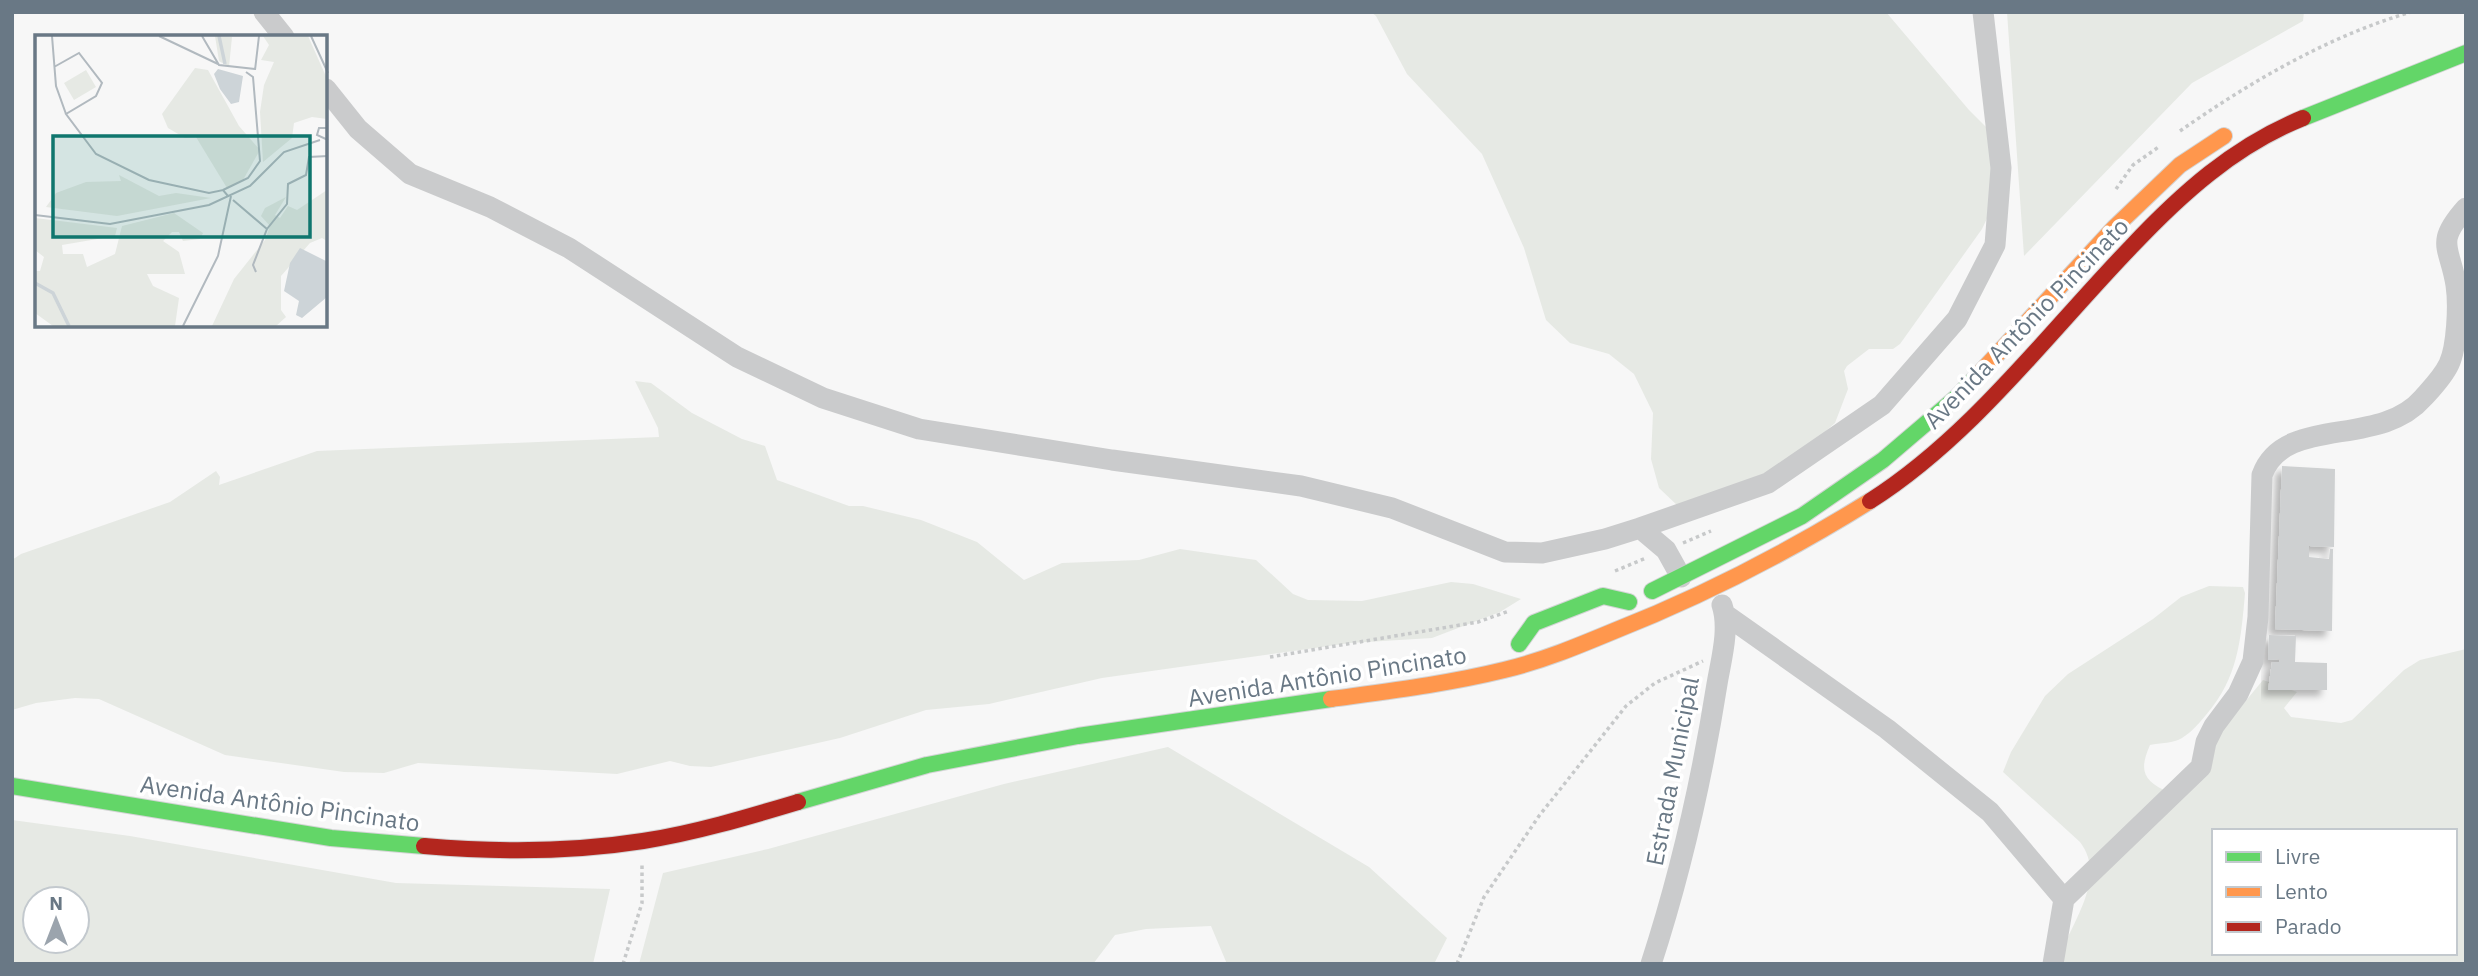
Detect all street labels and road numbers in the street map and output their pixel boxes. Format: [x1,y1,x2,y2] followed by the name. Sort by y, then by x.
[1917,211,2135,435] street label: Avenida Antônio Pincinato
[1185,638,1469,714] street label: Avenida Antônio Pincinato
[1638,674,1706,868] street label: Estrada Municipal
[138,768,422,838] street label: Avenida Antônio Pincinato

